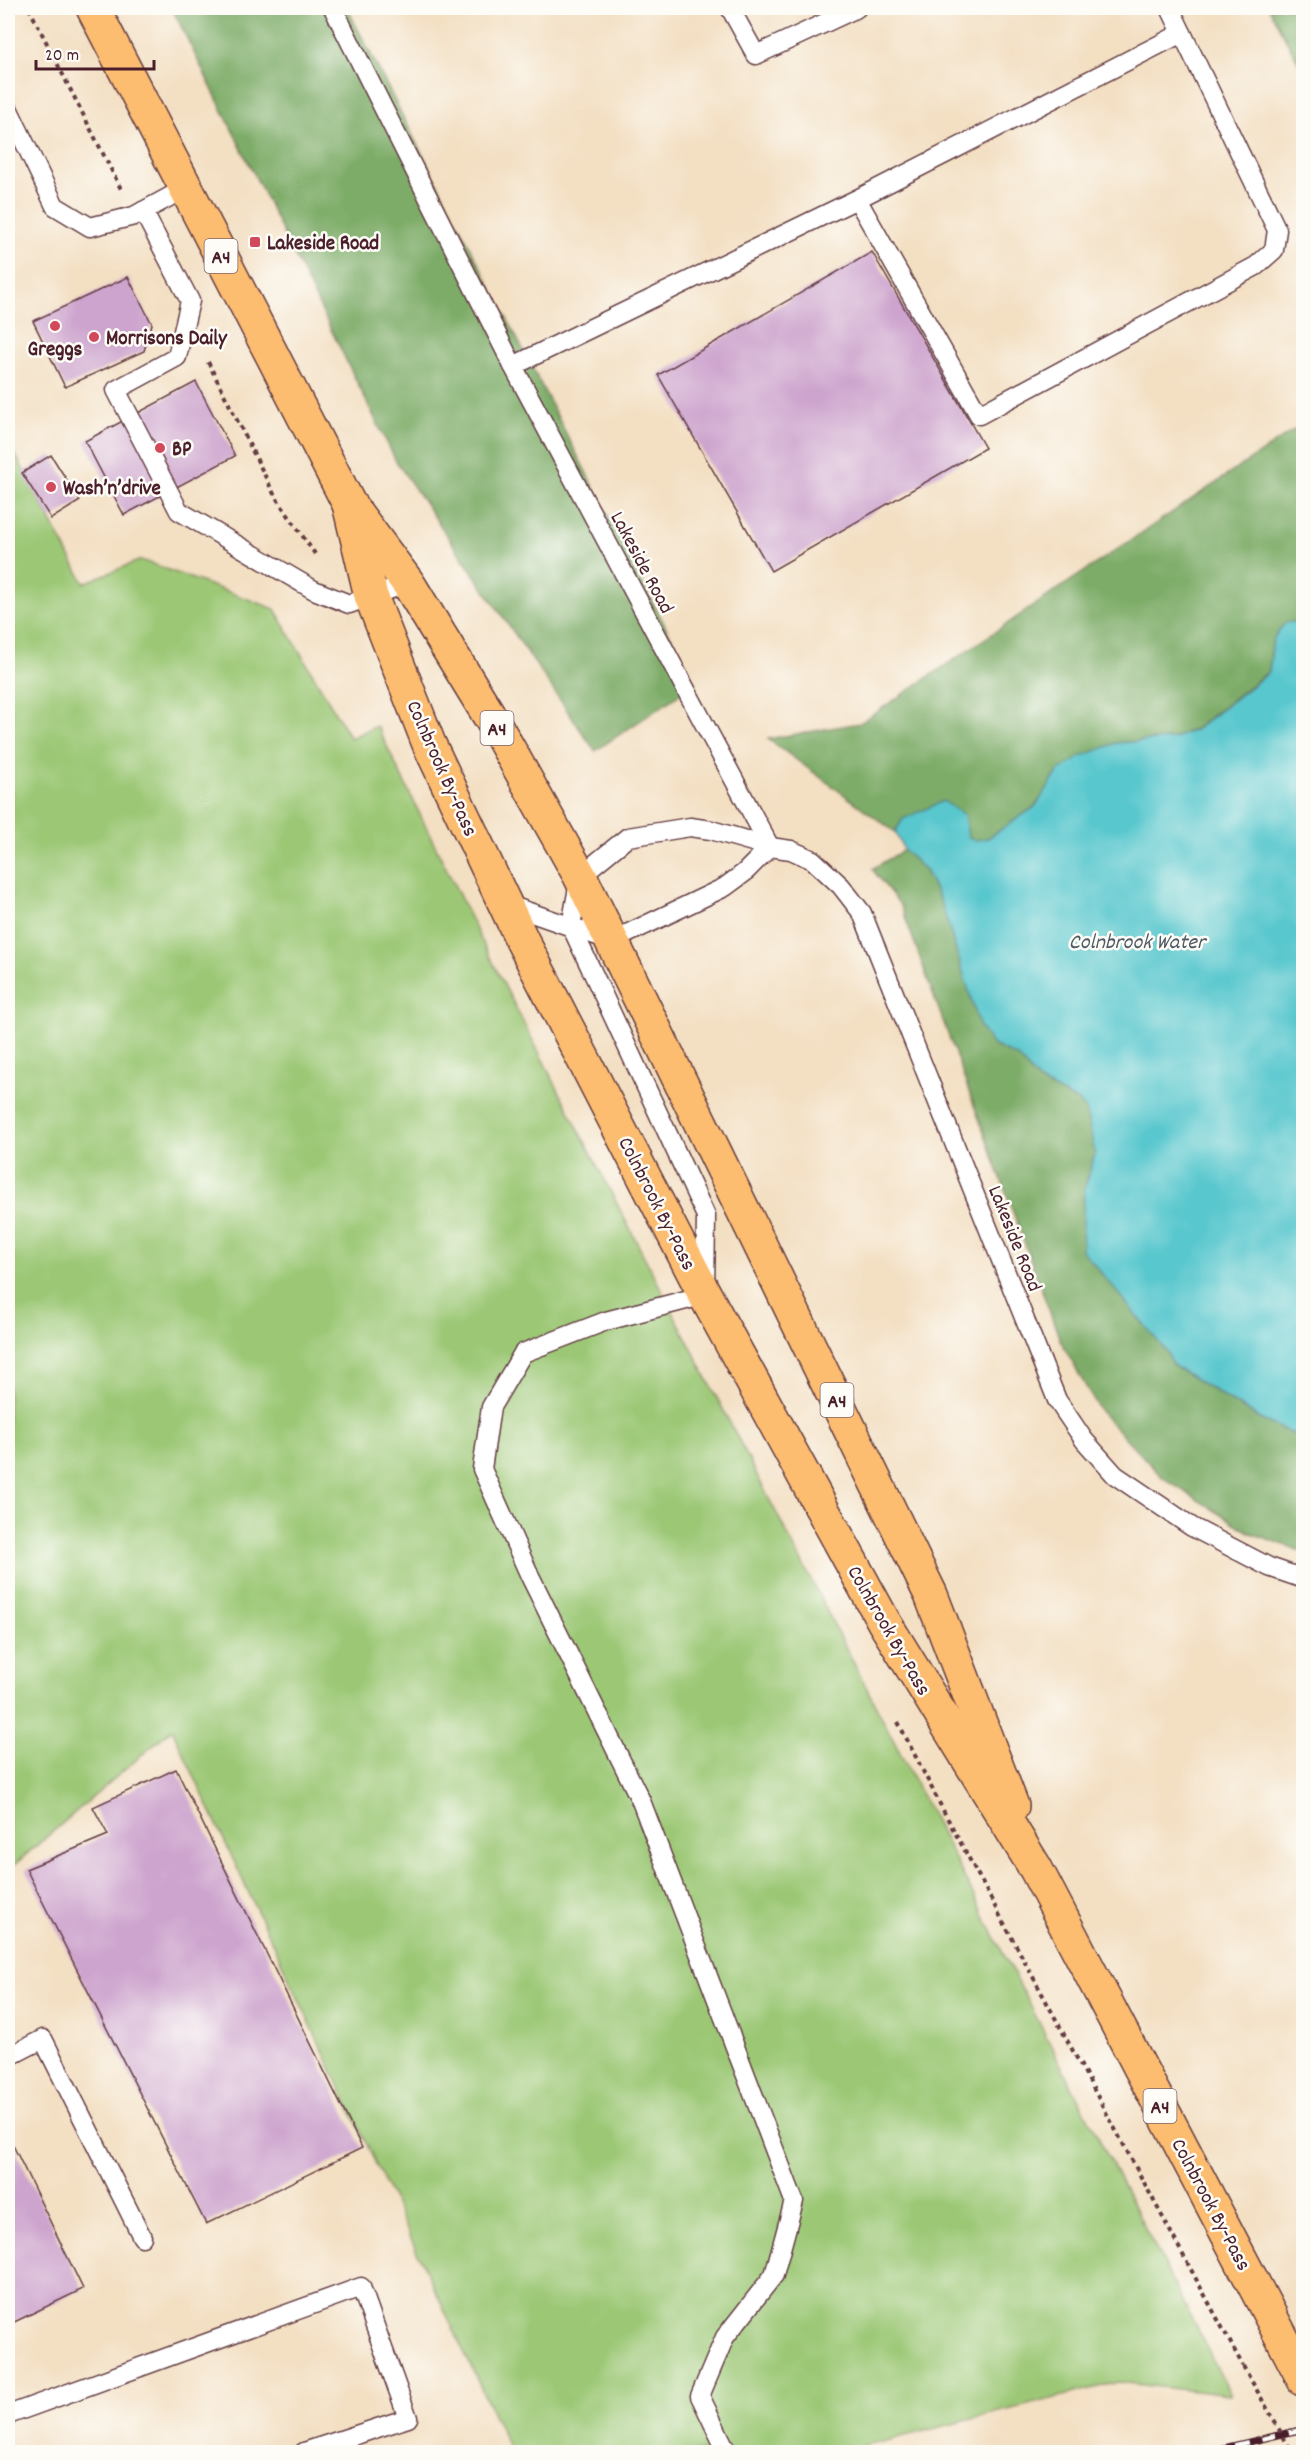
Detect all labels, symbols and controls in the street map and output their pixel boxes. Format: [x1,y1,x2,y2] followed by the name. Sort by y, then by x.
[36,33,154,71] scale bar
[45,44,79,69] text: 20 m
[267,230,379,260] place label: Lakeside Road
[248,235,262,249] marker: Lakeside Road
[204,239,238,273] road number: A4
[48,319,62,333] marker: Greggs
[106,325,228,355] place label: Morrisons Daily
[87,330,101,344] marker: Morrisons Daily
[28,336,83,366] place label: Greggs
[172,436,192,466] place label: BP
[153,441,167,455] marker: BP
[63,475,161,505] place label: Wash’n’drive
[44,480,58,494] marker: Wash’n’drive
[601,507,680,620] street label: Lakeside Road
[397,696,484,842] street label: Colnbrook By-Pass
[480,711,514,745] road number: A4
[1069,928,1208,959] water label: Colnbrook Water
[609,1132,702,1276] street label: Colnbrook By-Pass
[978,1182,1048,1297] street label: Lakeside Road
[820,1383,854,1417] road number: A4
[838,1561,937,1702] street label: Colnbrook By-Pass
[1144,2089,1176,2123] road number: A4
[1162,2134,1257,2277] street label: Colnbrook By-Pass

